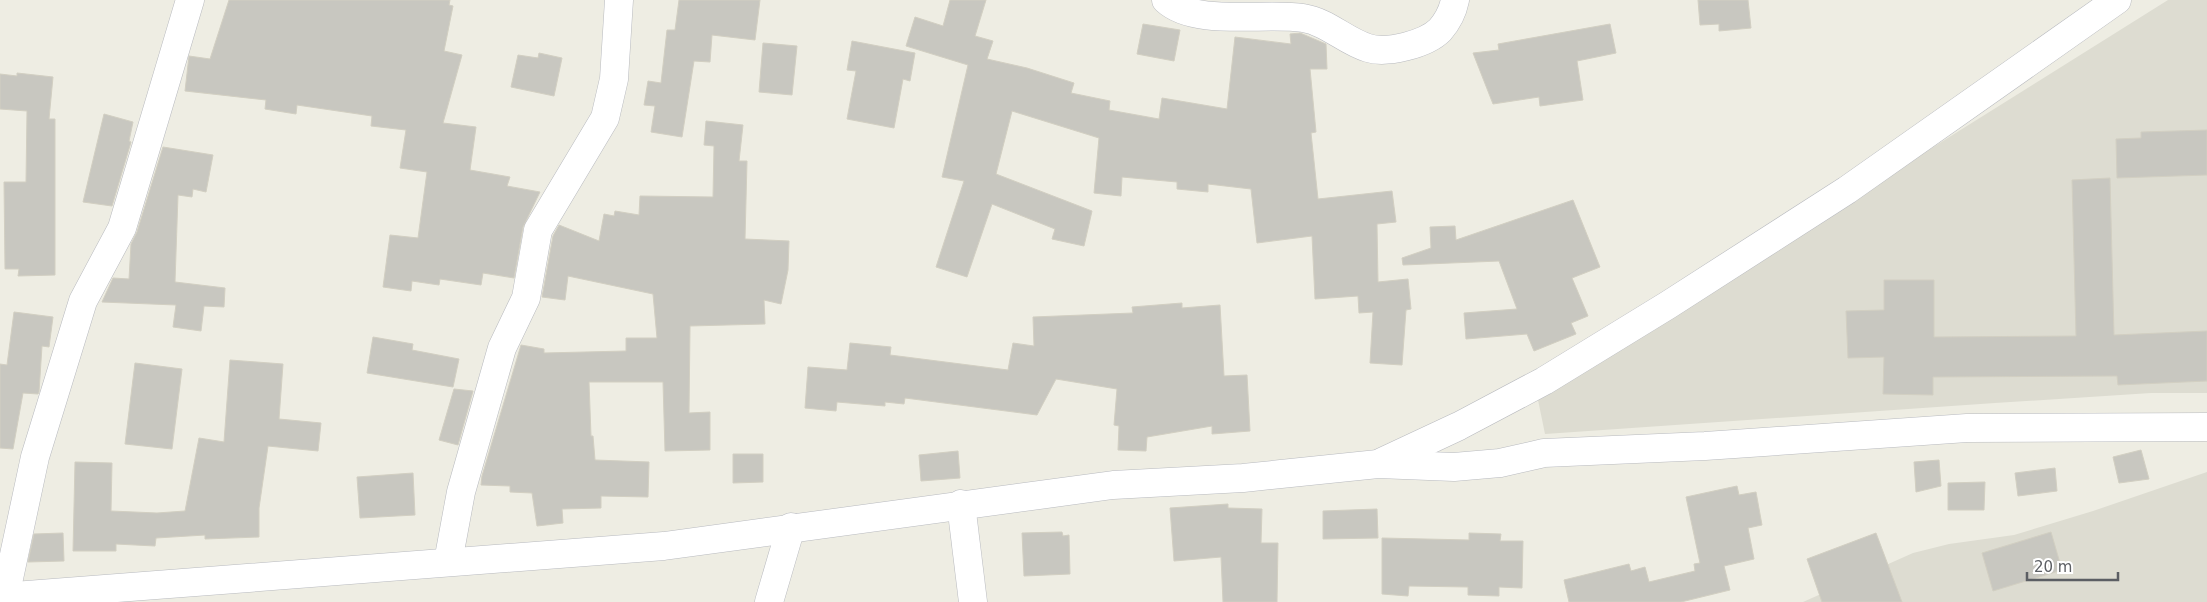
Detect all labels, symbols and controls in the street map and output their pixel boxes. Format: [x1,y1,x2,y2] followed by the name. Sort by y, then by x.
[2027,550,2118,582] scale bar
[2034,558,2072,576] text: 20 m

